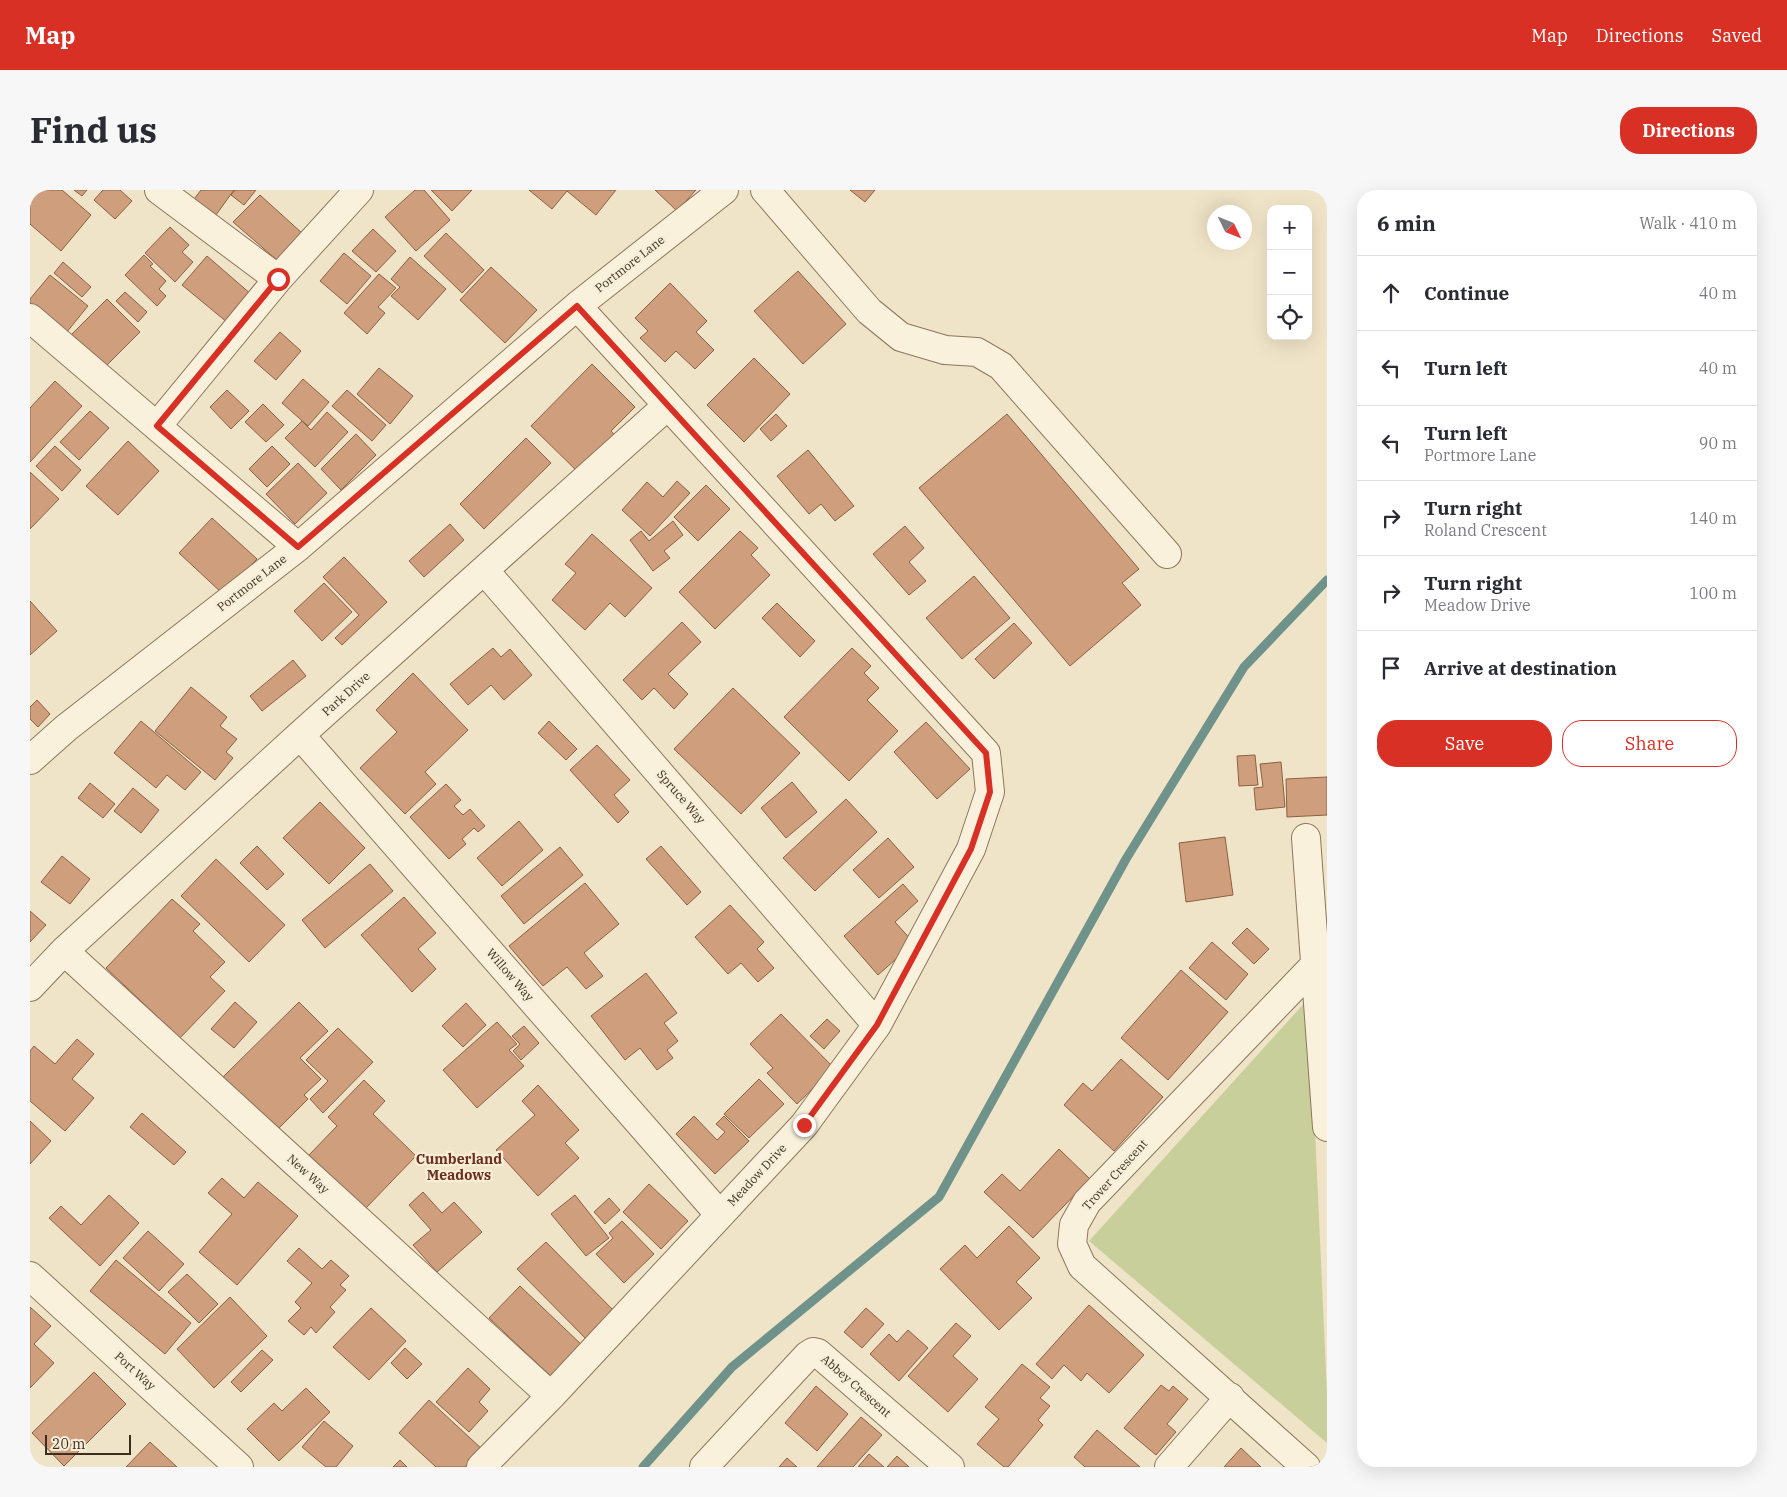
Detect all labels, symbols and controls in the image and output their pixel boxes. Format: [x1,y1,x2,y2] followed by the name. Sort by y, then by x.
[25,19,75,51] text: Map
[1531,24,1568,47] text: Map
[1596,24,1684,47] text: Directions
[1712,24,1762,47] text: Saved
[30,107,157,153] text: Find us
[1620,107,1757,154] button: Directions
[1207,205,1252,250] north arrow
[1267,205,1312,340] map controls
[1267,205,1312,250] button: +
[1377,209,1436,237] text: 6 min
[1639,213,1737,233] text: Walk · 410 m
[592,232,667,295] street label: Portmore Lane
[1267,250,1312,295] button: −
[267,268,290,291] route start
[1377,279,1405,307] icon: ahead
[1424,281,1509,305] text: Continue
[1699,283,1737,303] text: 40 m
[1267,295,1312,340] button: locate
[1377,354,1405,382] icon: left
[1424,356,1507,380] text: Turn left
[1699,358,1737,378] text: 40 m
[1424,421,1507,445] text: Turn left
[1377,429,1405,457] icon: left
[1699,433,1737,453] text: 90 m
[1424,445,1536,465] text: Portmore Lane
[1424,496,1522,520] text: Turn right
[1377,504,1405,532] icon: right
[1689,508,1737,528] text: 140 m
[1424,520,1547,540] text: Roland Crescent
[214,551,289,614] street label: Portmore Lane
[1424,571,1522,595] text: Turn right
[1377,579,1405,607] icon: right
[1689,583,1737,603] text: 100 m
[1424,595,1531,615] text: Meadow Drive
[1377,654,1405,682] icon: arrive
[1424,656,1617,680] text: Arrive at destination
[319,668,373,719] street label: Park Drive
[1377,720,1552,767] button: Save
[1562,720,1737,767] button: Share
[654,767,709,827] street label: Spruce Way
[483,945,538,1005] street label: Willow Way
[793,1114,816,1137] route end
[1079,1136,1150,1213] street label: Trover Crescent
[724,1140,789,1209] street label: Meadow Drive
[416,1150,502,1184] district label: Cumberland Meadows
[284,1151,333,1197] street label: New Way
[112,1348,159,1393] street label: Port Way
[818,1351,894,1420] street label: Abbey Crescent
[45,1432,131,1455] scale bar
[52,1435,85,1453] text: 20 m

